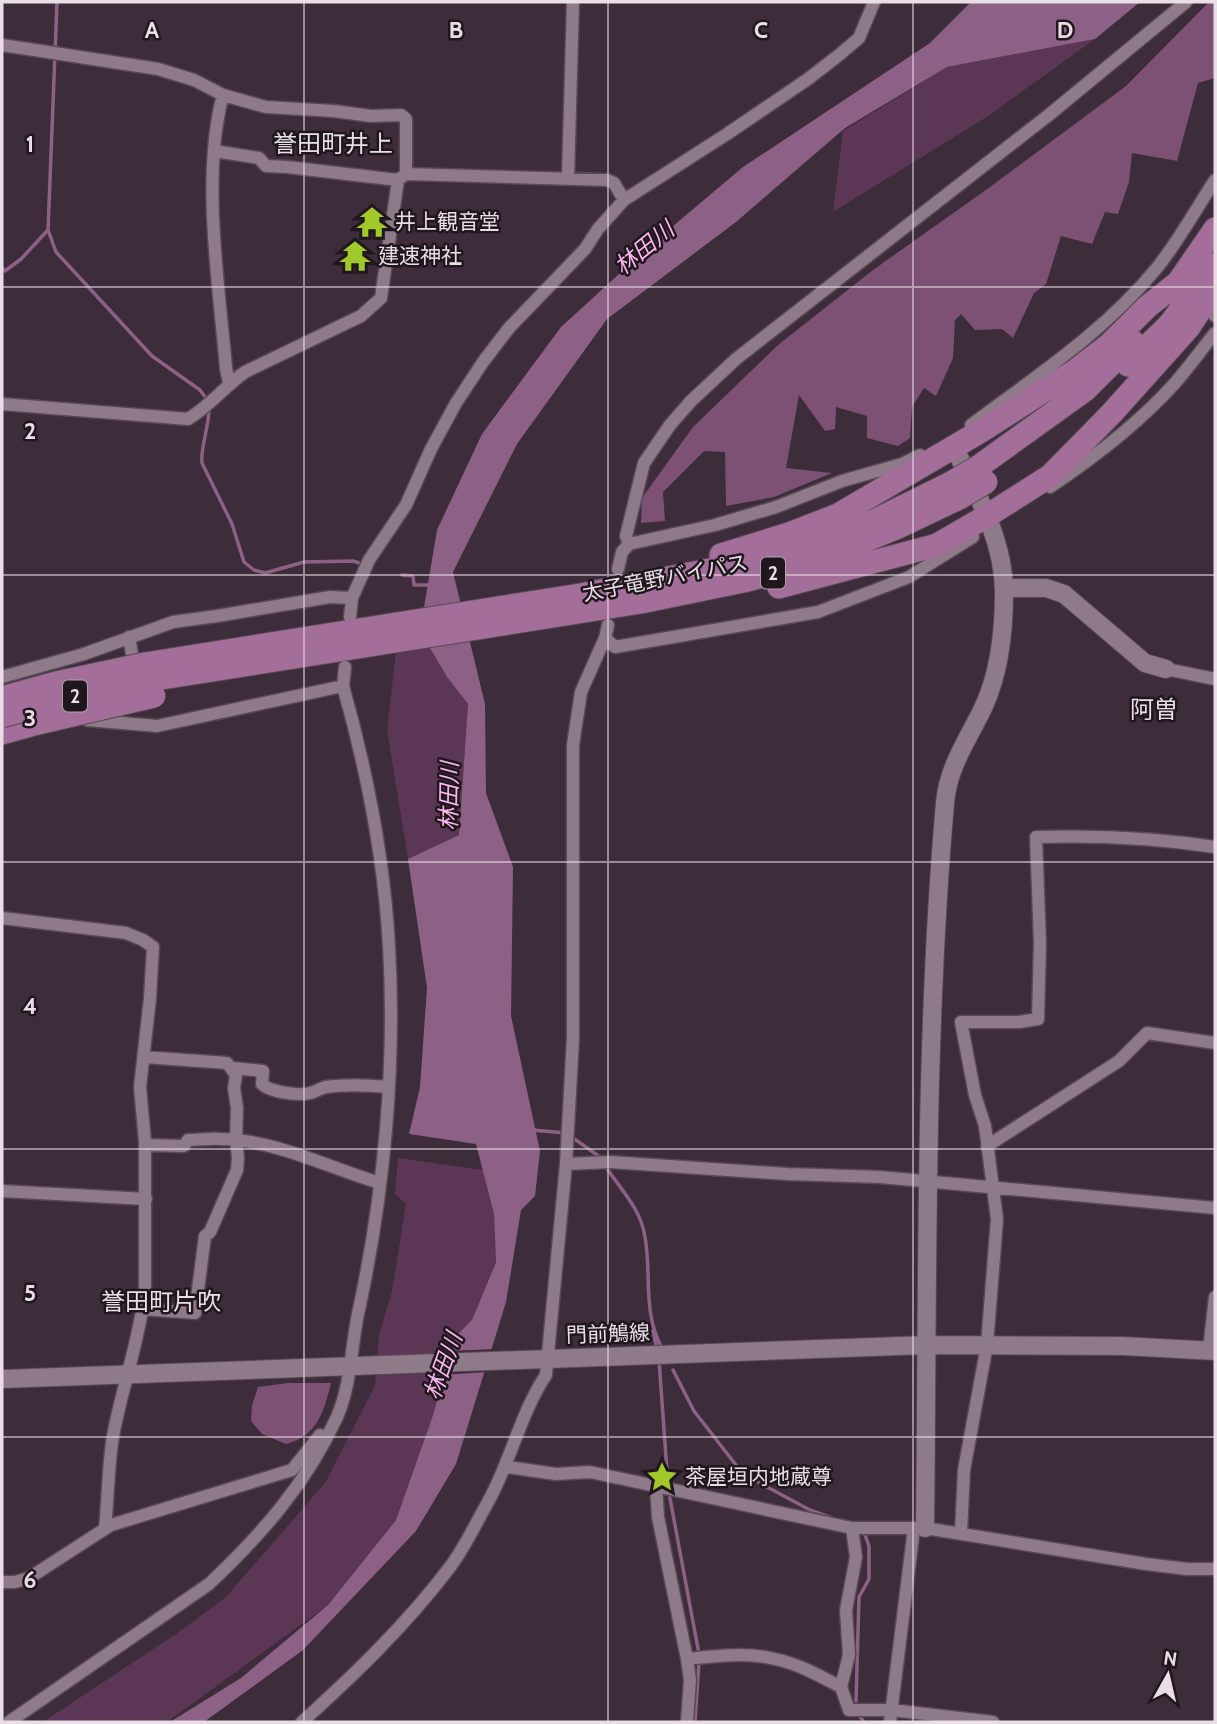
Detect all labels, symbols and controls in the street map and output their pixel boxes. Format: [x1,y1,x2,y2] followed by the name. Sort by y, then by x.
[145,16,160,44] text: A
[449,16,463,44] text: B
[754,16,768,44] text: C
[1057,16,1073,44] text: D
[273,129,393,158] district label: 誉田町井上
[26,130,34,158] text: 1
[355,205,389,239] temple icon: 井上観音堂
[395,209,500,234] place label: 井上観音堂
[608,214,682,281] water label: 林田川
[338,239,372,273] temple icon: 建速神社
[378,243,462,268] place label: 建速神社
[24,417,36,445] text: 2
[580,549,750,606] street label: 太子竜野バイパス
[761,558,785,588] road number: 2
[63,680,87,712] road number: 2
[1130,695,1178,724] district label: 阿曽
[24,704,36,732] text: 3
[434,758,464,831] water label: 林田川
[23,992,37,1020] text: 4
[24,1279,36,1307] text: 5
[101,1287,221,1316] district label: 誉田町片吹
[566,1320,650,1347] street label: 門前鵤線
[418,1326,469,1403] water label: 林田川
[645,1460,679,1494] place icon: 茶屋垣内地蔵尊
[685,1464,832,1489] place label: 茶屋垣内地蔵尊
[24,1566,36,1594] text: 6
[1133,1640,1203,1710] north arrow
[1162,1646,1179,1671] text: N

